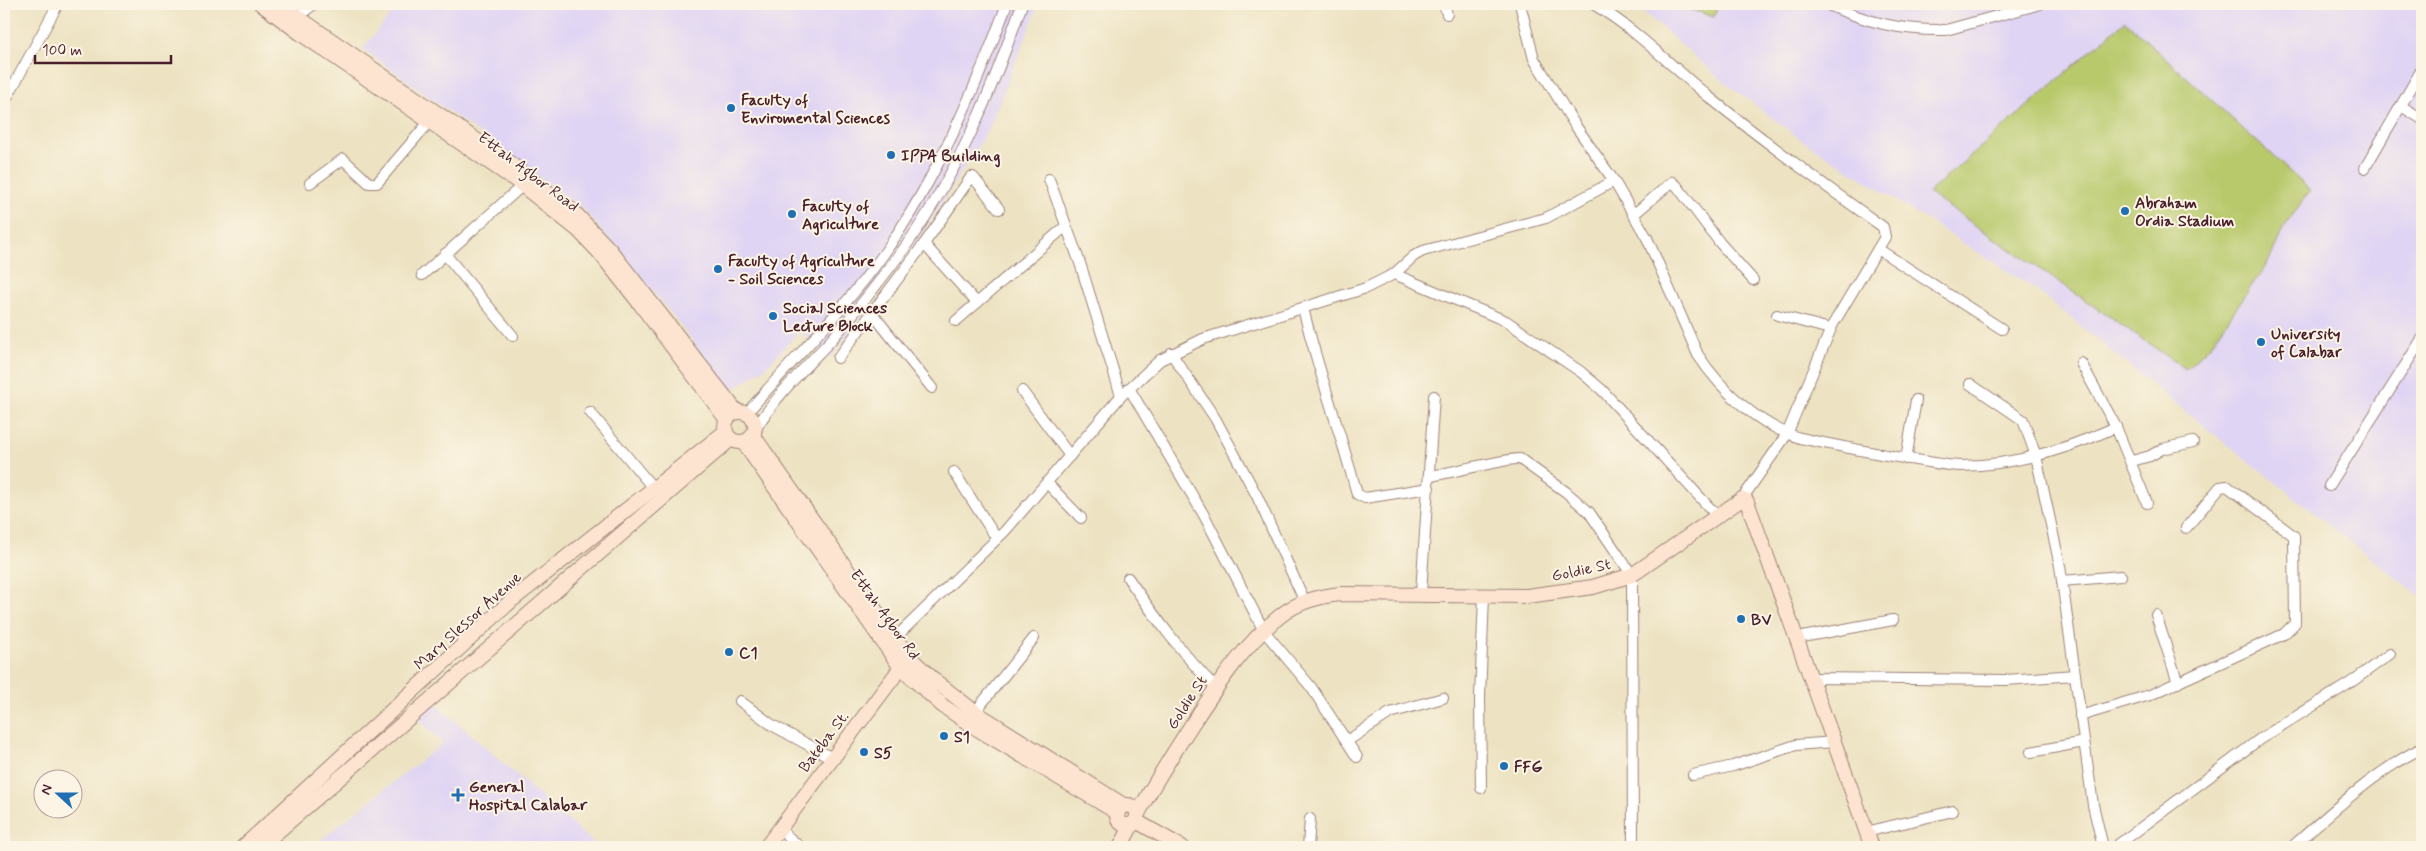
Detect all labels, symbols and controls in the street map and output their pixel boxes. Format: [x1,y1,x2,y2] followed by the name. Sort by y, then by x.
[35,32,171,64] scale bar
[42,41,82,61] text: 100 m
[741,90,891,129] place label: Faculty of Enviromental Sciences
[725,102,737,114] marker: Faculty of Enviromental Sciences
[473,127,583,218] street label: Ettah Agbor Road
[901,146,1000,168] place label: IPPA Building
[885,149,897,161] marker: IPPA Building
[2135,193,2235,232] place label: Abraham Ordia Stadium
[802,196,879,236] place label: Faculty of Agriculture
[2119,205,2131,217] marker: Abraham Ordia Stadium
[786,208,798,220] marker: Faculty of Agriculture
[728,251,875,290] place label: Faculty of Agriculture - Soil Sciences
[712,263,724,275] marker: Faculty of Agriculture - Soil Sciences
[783,298,887,337] place label: Social Sciences Lecture Block
[767,310,779,322] marker: Social Sciences Lecture Block
[2271,324,2342,363] place label: University of Calabar
[2255,336,2267,348] marker: University of Calabar
[1550,554,1613,587] street label: Goldie St
[844,566,925,665] street label: Ettah Agbor Rd
[410,567,527,675] street label: Mary Slessor Avenue
[1751,610,1772,631] place label: BV
[1735,613,1747,625] marker: BV
[739,643,758,664] place label: C1
[723,646,735,658] marker: C1
[1162,672,1212,734] street label: Goldie St
[794,707,854,777] street label: Bateba St.
[954,727,970,748] place label: S1
[938,730,950,742] marker: S1
[874,743,893,764] place label: S5
[858,746,870,758] marker: S5
[1514,757,1543,778] place label: FFG
[1498,760,1510,772] marker: FFG
[32,768,82,818] north arrow
[469,777,588,816] place label: General Hospital Calabar
[37,782,57,797] text: N
[451,788,465,802] marker: General Hospital Calabar

